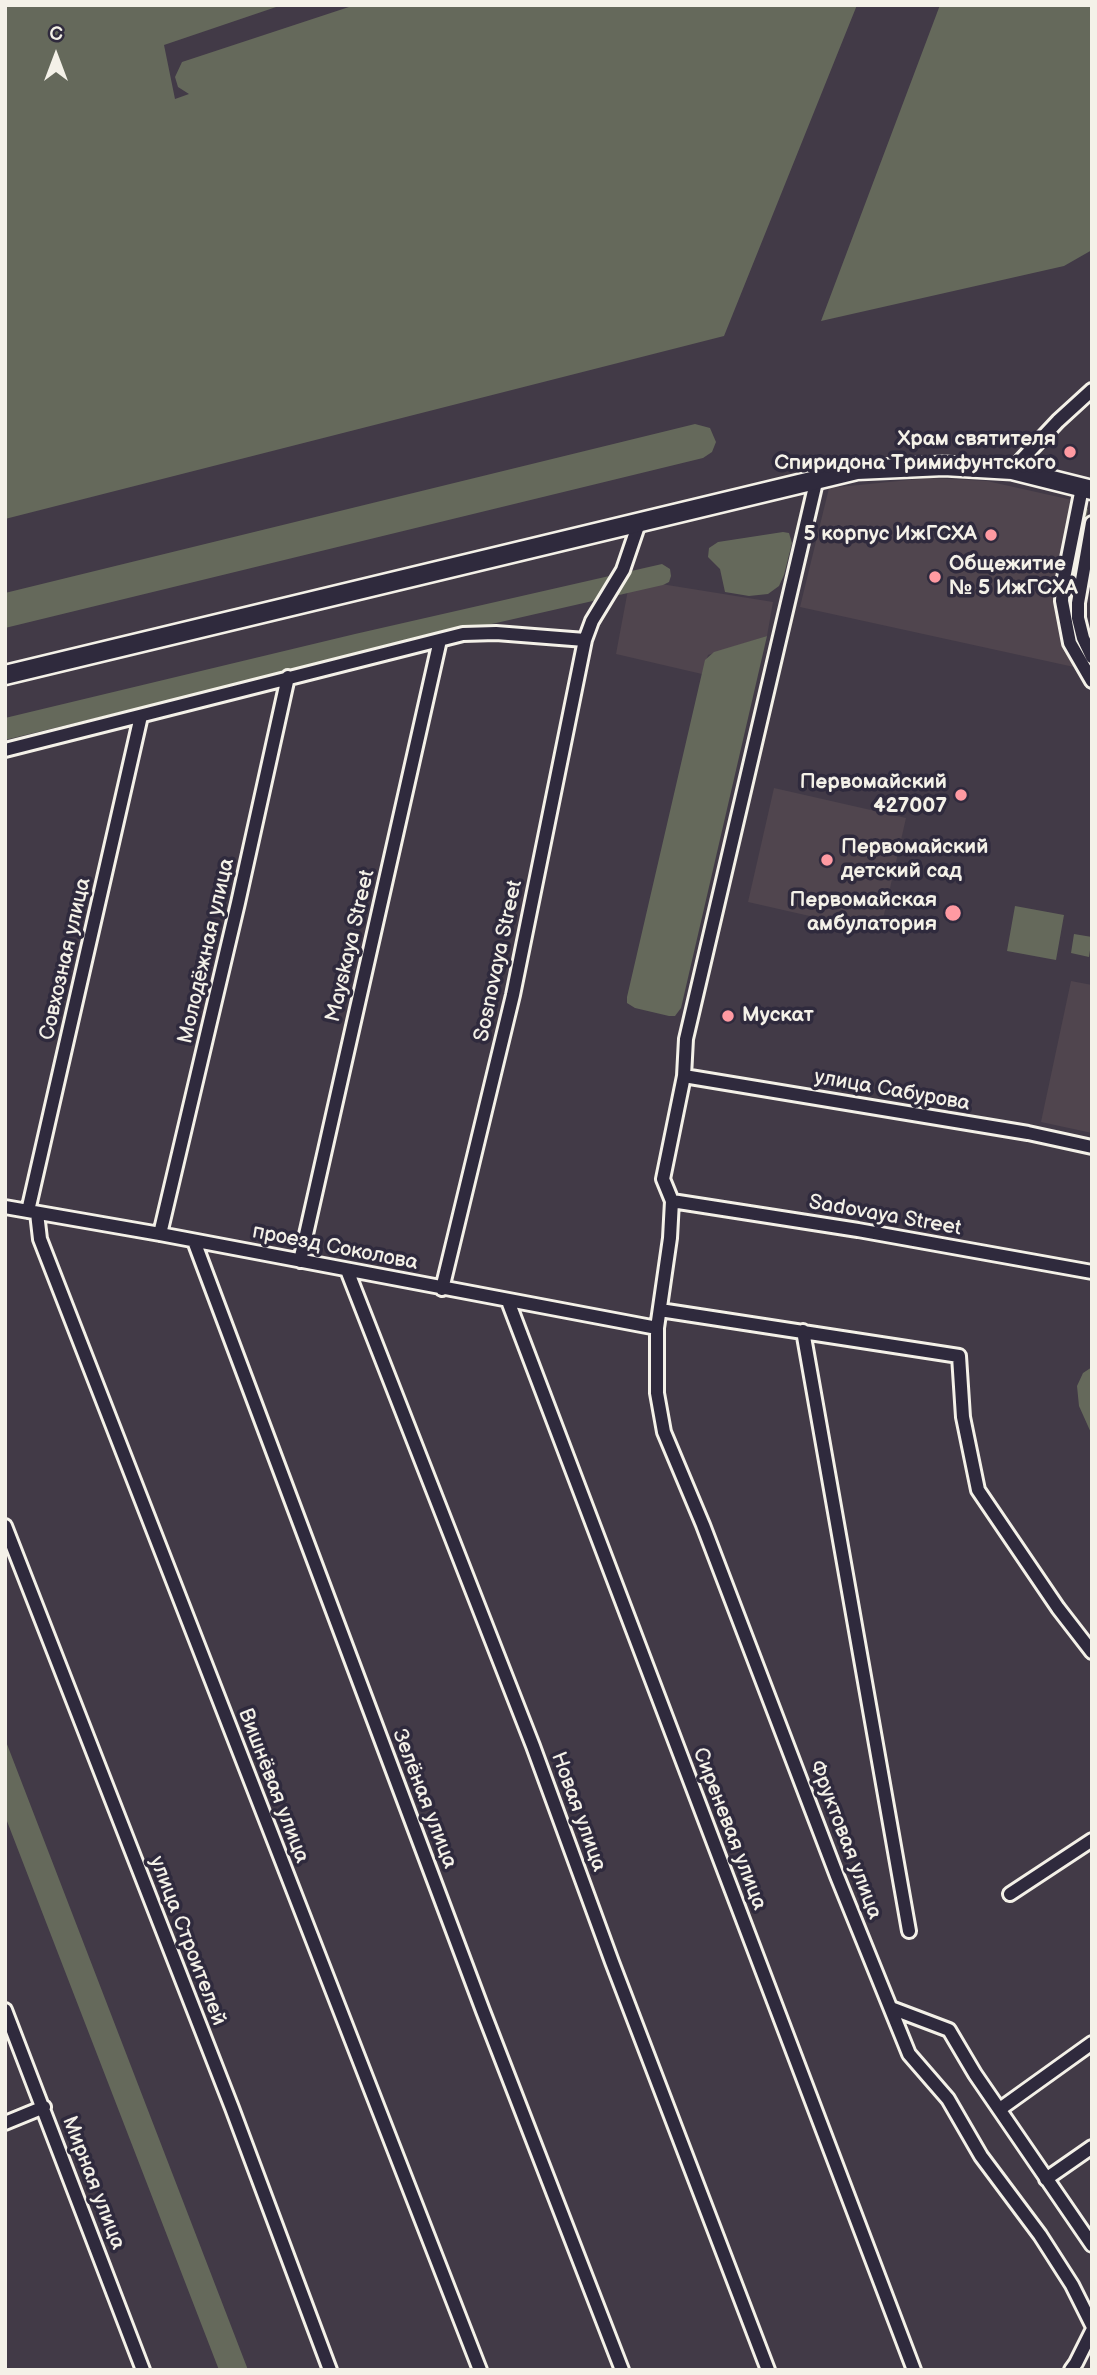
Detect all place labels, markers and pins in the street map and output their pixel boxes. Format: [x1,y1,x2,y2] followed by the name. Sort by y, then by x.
[774,427,1056,477] place label: Храм святителя Спиридона Тримифунтского
[1062,444,1078,460] marker: Храм святителя Спиридона Тримифунтского
[804,522,977,548] place label: 5 корпус ИжГСХА
[983,527,999,543] marker: 5 корпус ИжГСХА
[949,552,1078,602] place label: Общежитие № 5 ИжГСХА
[927,569,943,585] marker: Общежитие № 5 ИжГСХА
[800,770,947,820] place label: Первомайский 427007
[953,787,969,803] marker: Первомайский 427007
[841,835,988,885] place label: Первомайский детский сад
[819,852,835,868] marker: Первомайский детский сад
[790,888,937,938] place label: Первомайская амбулатория
[943,903,963,923] marker: Первомайская амбулатория
[742,1003,814,1029] place label: Мускат
[720,1008,736,1024] marker: Мускат

